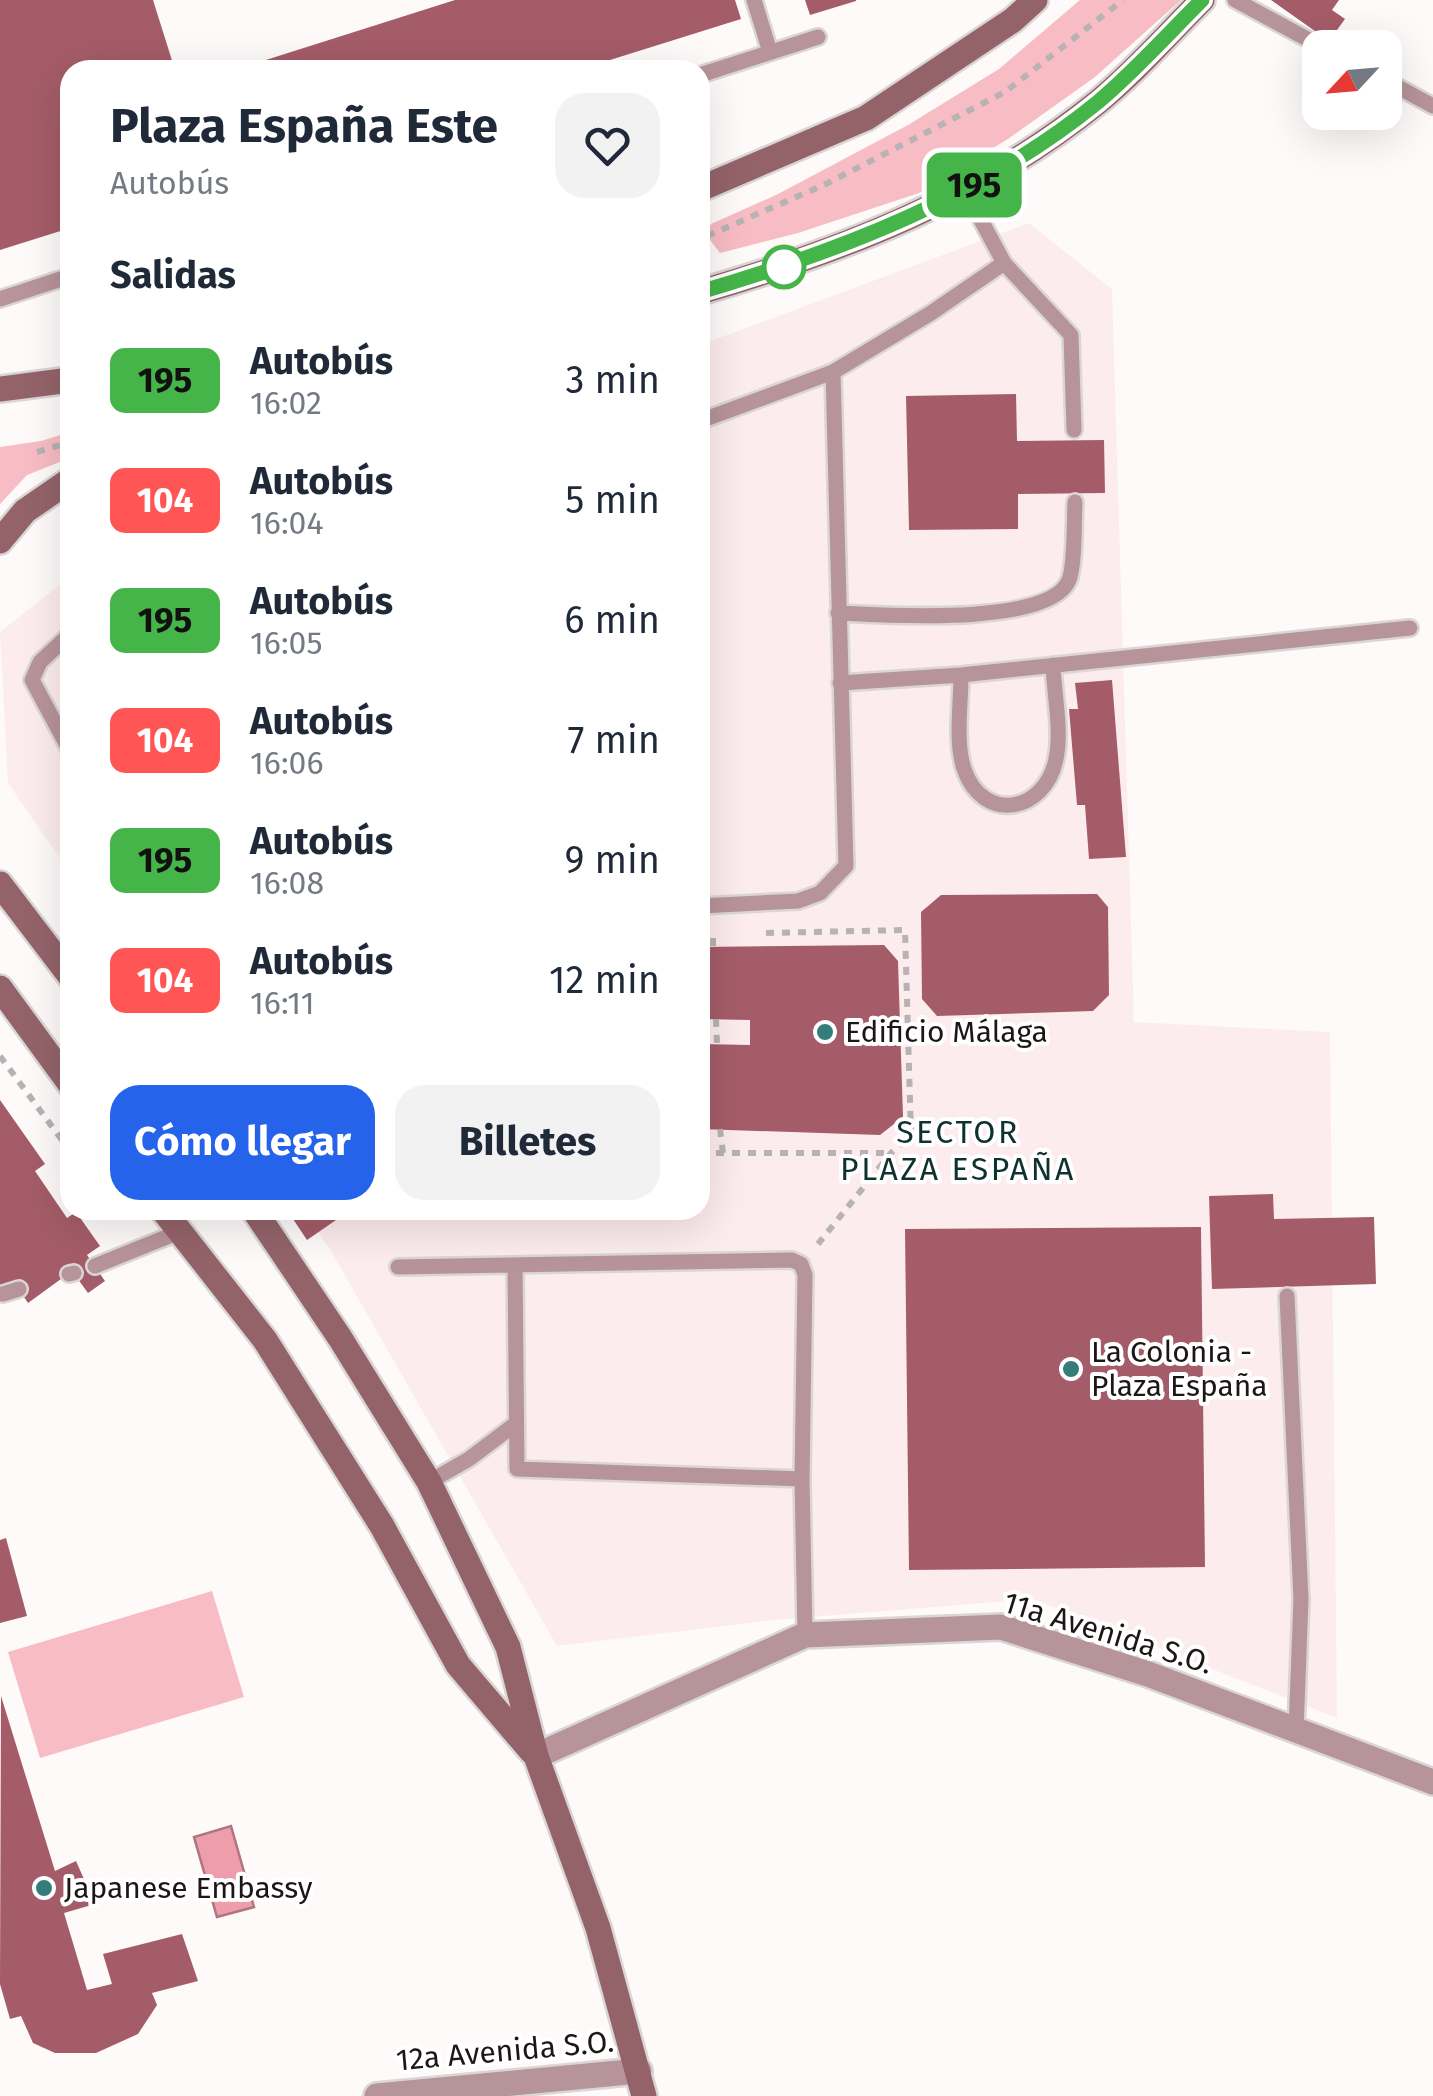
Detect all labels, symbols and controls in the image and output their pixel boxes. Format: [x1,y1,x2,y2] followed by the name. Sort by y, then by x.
[1302,30,1402,130] north arrow
[1302,30,1402,130] map controls
[555,93,660,198] button: heart
[110,97,498,155] text: Plaza España Este
[916,152,1032,218] line badge: 195
[110,164,229,202] text: Autobús
[947,164,1001,206] text: 195
[763,246,805,288] unlabelled marker
[110,252,236,298] text: Salidas
[250,338,393,384] text: Autobús
[565,357,660,403] text: 3 min
[138,359,192,401] text: 195
[250,384,322,422] text: 16:02
[250,458,393,504] text: Autobús
[565,477,660,523] text: 5 min
[137,479,193,521] text: 104
[250,504,323,542] text: 16:04
[250,578,393,624] text: Autobús
[564,597,660,643] text: 6 min
[138,599,192,641] text: 195
[250,624,322,662] text: 16:05
[250,698,393,744] text: Autobús
[568,717,660,763] text: 7 min
[137,719,193,761] text: 104
[250,744,324,782] text: 16:06
[250,818,393,864] text: Autobús
[564,837,660,883] text: 9 min
[138,839,192,881] text: 195
[250,864,324,902] text: 16:08
[250,938,393,984] text: Autobús
[549,957,660,1003] text: 12 min
[137,959,193,1001] text: 104
[250,984,315,1022] text: 16:11
[845,1014,1048,1050] place label: Edificio Málaga
[814,1021,836,1043] marker: Edificio Málaga
[110,1085,375,1200] button: Cómo llegar
[395,1085,660,1200] button: Billetes
[840,1113,1076,1188] district label: SECTOR PLAZA ESPAÑA
[1091,1334,1268,1404] place label: La Colonia - Plaza España
[1060,1358,1082,1380] marker: La Colonia - Plaza España
[999,1584,1217,1682] street label: 11a Avenida S.O.
[64,1870,313,1906] place label: Japanese Embassy
[33,1877,55,1899] marker: Japanese Embassy
[395,2024,615,2078] street label: 12a Avenida S.O.

